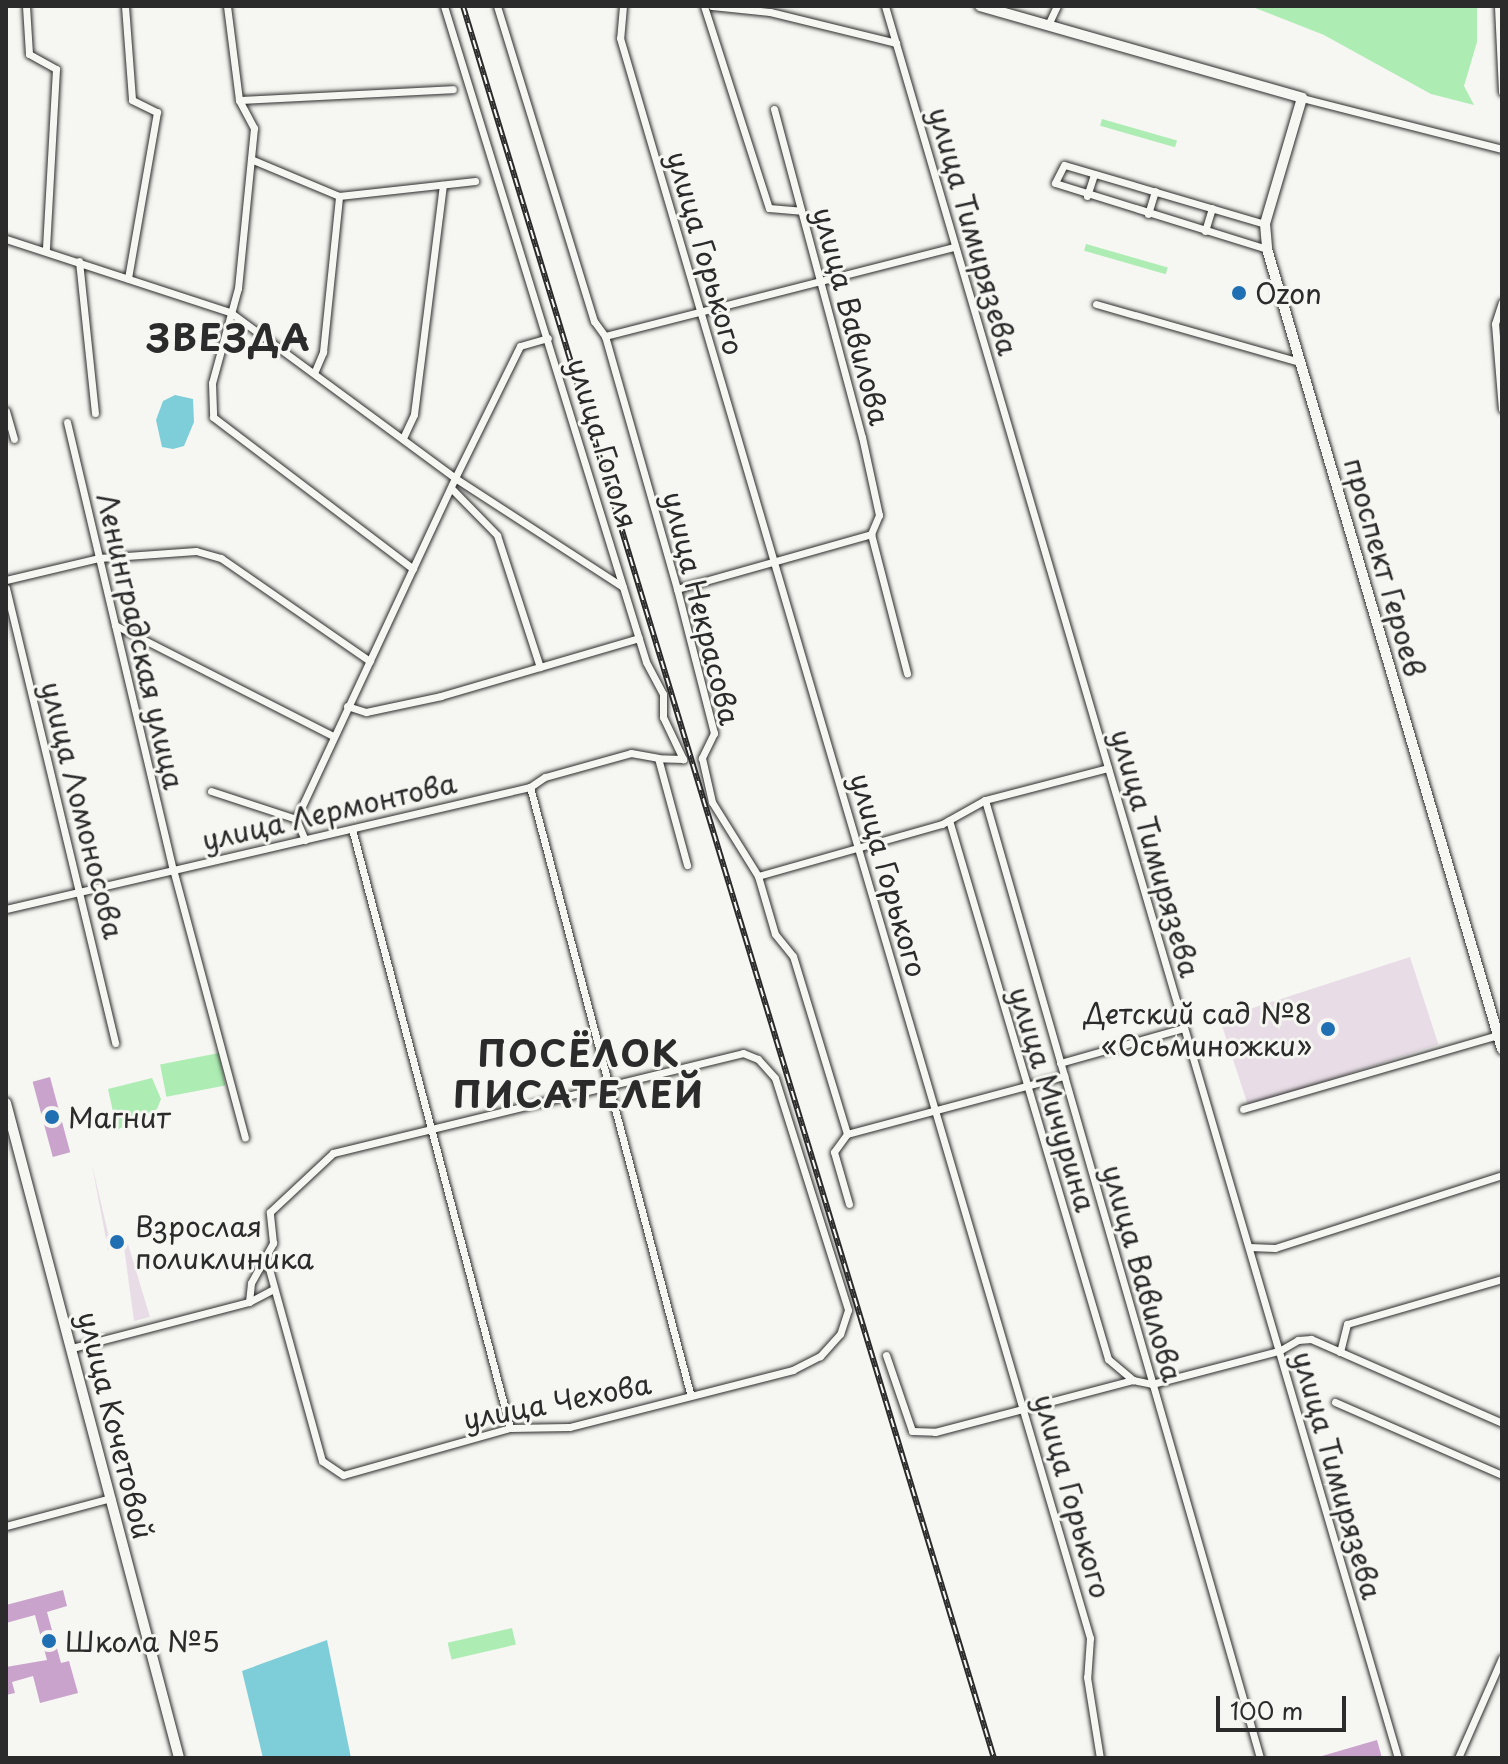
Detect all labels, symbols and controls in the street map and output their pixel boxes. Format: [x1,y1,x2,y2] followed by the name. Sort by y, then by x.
[922,103,1026,359] street label: улица Тимирязева
[661,146,751,360] street label: улица Горького
[807,203,897,429] street label: улица Вавилова
[1255,276,1322,310] place label: Ozon
[1230,284,1248,302] marker: Ozon
[146,315,312,359] district label: ЗВЕЗДА
[561,353,645,533] street label: улица Гоголя
[1338,453,1432,681] street label: проспект Героев
[657,487,747,729] street label: улица Некрасова
[90,489,192,793] street label: Ленинградская улица
[35,677,131,943] street label: улица Ломоносова
[1104,725,1208,981] street label: улица Тимирязева
[198,765,460,857] street label: улица Лермонтова
[844,768,934,982] street label: улица Горького
[1003,982,1103,1216] street label: улица Мичурина
[1082,996,1312,1062] place label: Детский сад №8 «Осьминожки»
[1319,1020,1337,1038] marker: Детский сад №8 «Осьминожки»
[454,1030,704,1115] district label: ПОСЁЛОК ПИСАТЕЛЕЙ
[68,1100,170,1134] place label: Магнит
[43,1108,61,1126] marker: Магнит
[1096,1161,1190,1385] street label: улица Вавилова
[135,1209,314,1275] place label: Взрослая поликлиника
[106,1231,128,1253] marker: Взрослая поликлиника
[71,1307,161,1543] street label: улица Кочетовой
[1286,1347,1390,1603] street label: улица Тимирязева
[460,1366,654,1436] street label: улица Чехова
[1028,1389,1118,1603] street label: улица Горького
[65,1624,221,1658] place label: Школа №5
[40,1632,58,1650] marker: Школа №5
[1220,1680,1350,1730] scale bar
[1230,1692,1303,1728] text: 100 m

